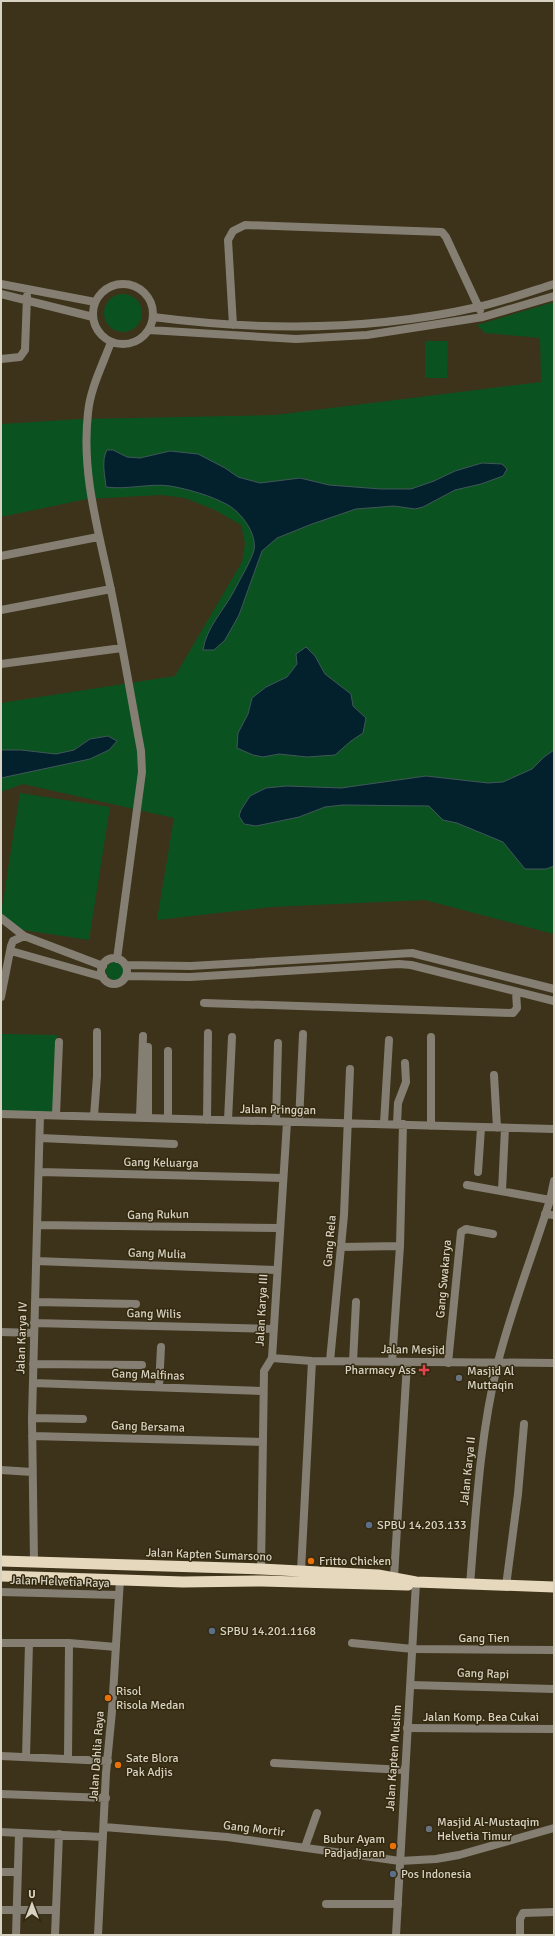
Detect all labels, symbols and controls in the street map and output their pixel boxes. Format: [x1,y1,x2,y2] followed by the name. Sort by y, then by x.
[240,1102,316,1118] street label: Jalan Pringgan
[123,1155,199,1171] street label: Gang Keluarga
[127,1207,189,1223] street label: Gang Rukun
[320,1214,340,1268] street label: Gang Rela
[433,1239,455,1319] street label: Gang Swakarya
[128,1245,186,1263] street label: Gang Mulia
[253,1273,271,1347] street label: Jalan Karya III
[13,1301,31,1375] street label: Jalan Karya IV
[126,1306,182,1322] street label: Gang Wilis
[381,1342,445,1358] street label: Jalan Mesjid
[345,1363,416,1378] place label: Pharmacy Ass
[467,1364,515,1393] place label: Masjid Al Muttaqin
[419,1365,429,1375] marker: Pharmacy Ass
[111,1366,185,1384] street label: Gang Malfinas
[454,1373,464,1383] marker: Masjid Al Muttaqin
[111,1418,185,1436] street label: Gang Bersama
[457,1436,479,1506] street label: Jalan Karya II
[377,1518,467,1533] place label: SPBU 14.203.133
[364,1520,374,1530] marker: SPBU 14.203.133
[146,1545,272,1565] street label: Jalan Kapten Sumarsono
[319,1554,391,1569] place label: Fritto Chicken
[306,1556,316,1566] marker: Fritto Chicken
[10,1573,110,1591] street label: Jalan Helvetia Raya
[220,1624,316,1639] place label: SPBU 14.201.1168
[207,1626,217,1636] marker: SPBU 14.201.1168
[458,1631,510,1646] street label: Gang Tien
[457,1666,509,1682] street label: Gang Rapi
[116,1684,185,1713] place label: Risol Risola Medan
[103,1693,113,1703] marker: Risol Risola Medan
[383,1704,405,1812] street label: Jalan Kapten Muslim
[86,1710,108,1802] street label: Jalan Dahlia Raya
[423,1710,539,1725] street label: Jalan Komp. Bea Cukai
[126,1751,179,1780] place label: Sate Blora Pak Adjis
[113,1760,123,1770] marker: Sate Blora Pak Adjis
[437,1815,539,1844] place label: Masjid Al-Mustaqim Helvetia Timur
[222,1818,286,1840] street label: Gang Mortir
[424,1824,434,1834] marker: Masjid Al-Mustaqim Helvetia Timur
[323,1832,385,1861] place label: Bubur Ayam Padjadjaran
[388,1841,398,1851] marker: Bubur Ayam Padjadjaran
[401,1867,471,1882] place label: Pos Indonesia
[388,1869,398,1879] marker: Pos Indonesia
[12,1884,52,1924] north arrow
[28,1888,36,1901] text: U

